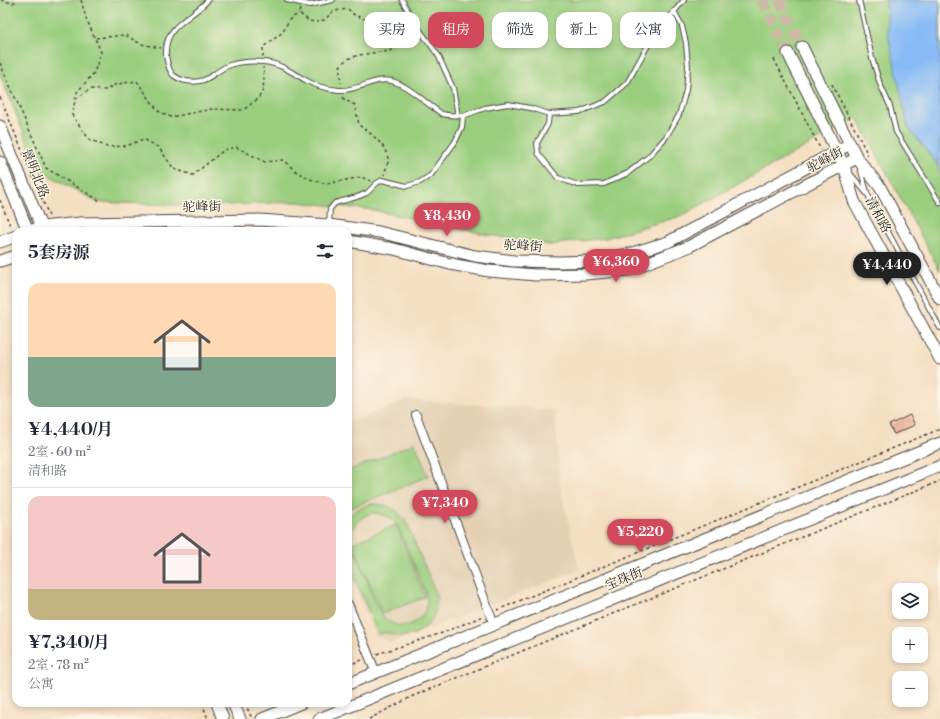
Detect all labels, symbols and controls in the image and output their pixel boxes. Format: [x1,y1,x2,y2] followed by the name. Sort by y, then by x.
[364,12,420,48] chip: 买房
[428,12,484,48] chip: 租房
[492,12,548,48] chip: 筛选
[556,12,612,48] chip: 新上
[620,12,676,48] chip: 公寓
[804,144,846,176] street label: 驼峰街
[18,146,52,200] street label: 景明北路
[862,194,894,236] street label: 清和路
[182,199,222,215] street label: 驼峰街
[414,203,480,237] pin: ¥8,430
[423,208,471,224] text: ¥8,430
[503,237,543,255] street label: 驼峰街
[314,240,336,262] icon: filters
[28,242,90,264] text: 5套房源
[583,249,649,283] pin: ¥6,360
[854,252,920,286] pin: ¥4,440
[592,254,640,270] text: ¥6,360
[862,257,912,273] text: ¥4,440
[146,309,218,381] icon: home
[28,419,113,441] text: ¥4,440/月
[28,444,91,460] text: 2室 · 60 m²
[28,463,67,479] text: 清和路
[412,490,478,524] pin: ¥7,340
[421,495,469,511] text: ¥7,340
[607,519,673,553] pin: ¥5,220
[146,522,218,594] icon: home
[616,524,664,540] text: ¥5,220
[603,564,645,594] street label: 宝珠街
[892,583,928,707] map controls
[892,583,928,619] button: layers
[892,627,928,663] button: +
[28,632,110,654] text: ¥7,340/月
[28,657,89,673] text: 2室 · 78 m²
[892,671,928,707] button: −
[28,676,54,692] text: 公寓

